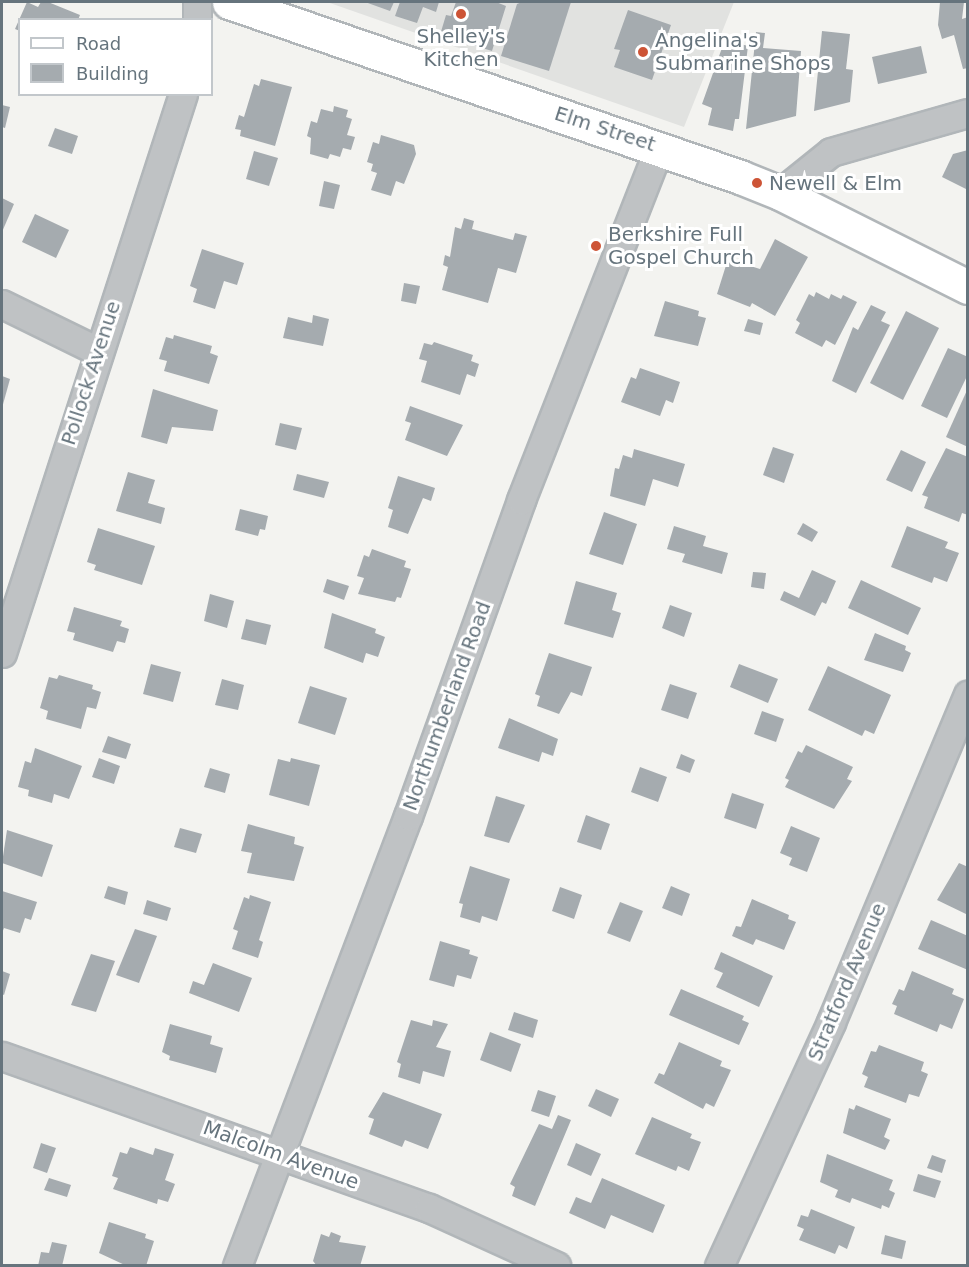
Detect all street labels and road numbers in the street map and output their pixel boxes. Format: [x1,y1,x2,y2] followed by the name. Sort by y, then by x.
[551,101,659,157] street label: Elm Street
[56,298,126,448] street label: Pollock Avenue
[398,598,496,814] street label: Northumberland Road
[803,899,891,1065] street label: Stratford Avenue
[200,1116,362,1194] street label: Malcolm Avenue

